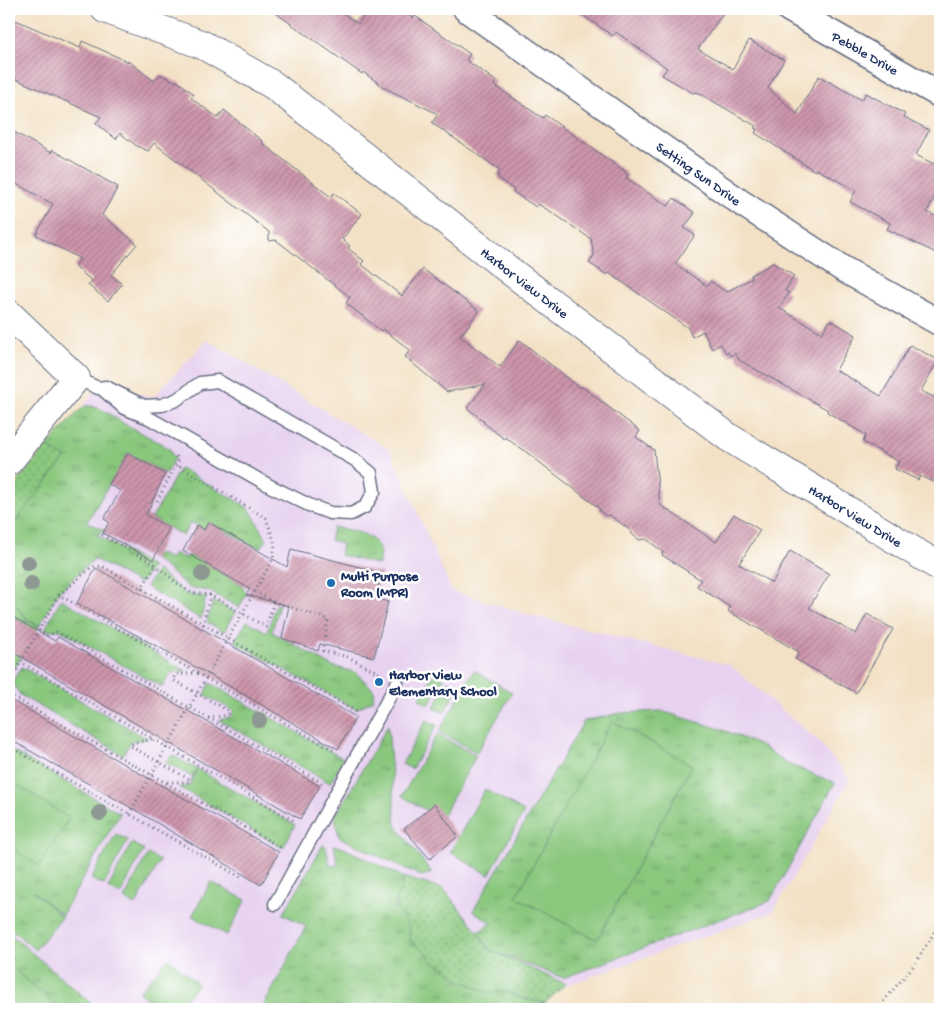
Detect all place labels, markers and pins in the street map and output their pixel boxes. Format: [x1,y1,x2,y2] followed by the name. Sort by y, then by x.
[340,569,419,602] place label: Multi Purpose Room (MPR)
[325,577,337,589] marker: Multi Purpose Room (MPR)
[389,668,497,701] place label: Harbor View Elementary School
[373,676,385,688] marker: Harbor View Elementary School

